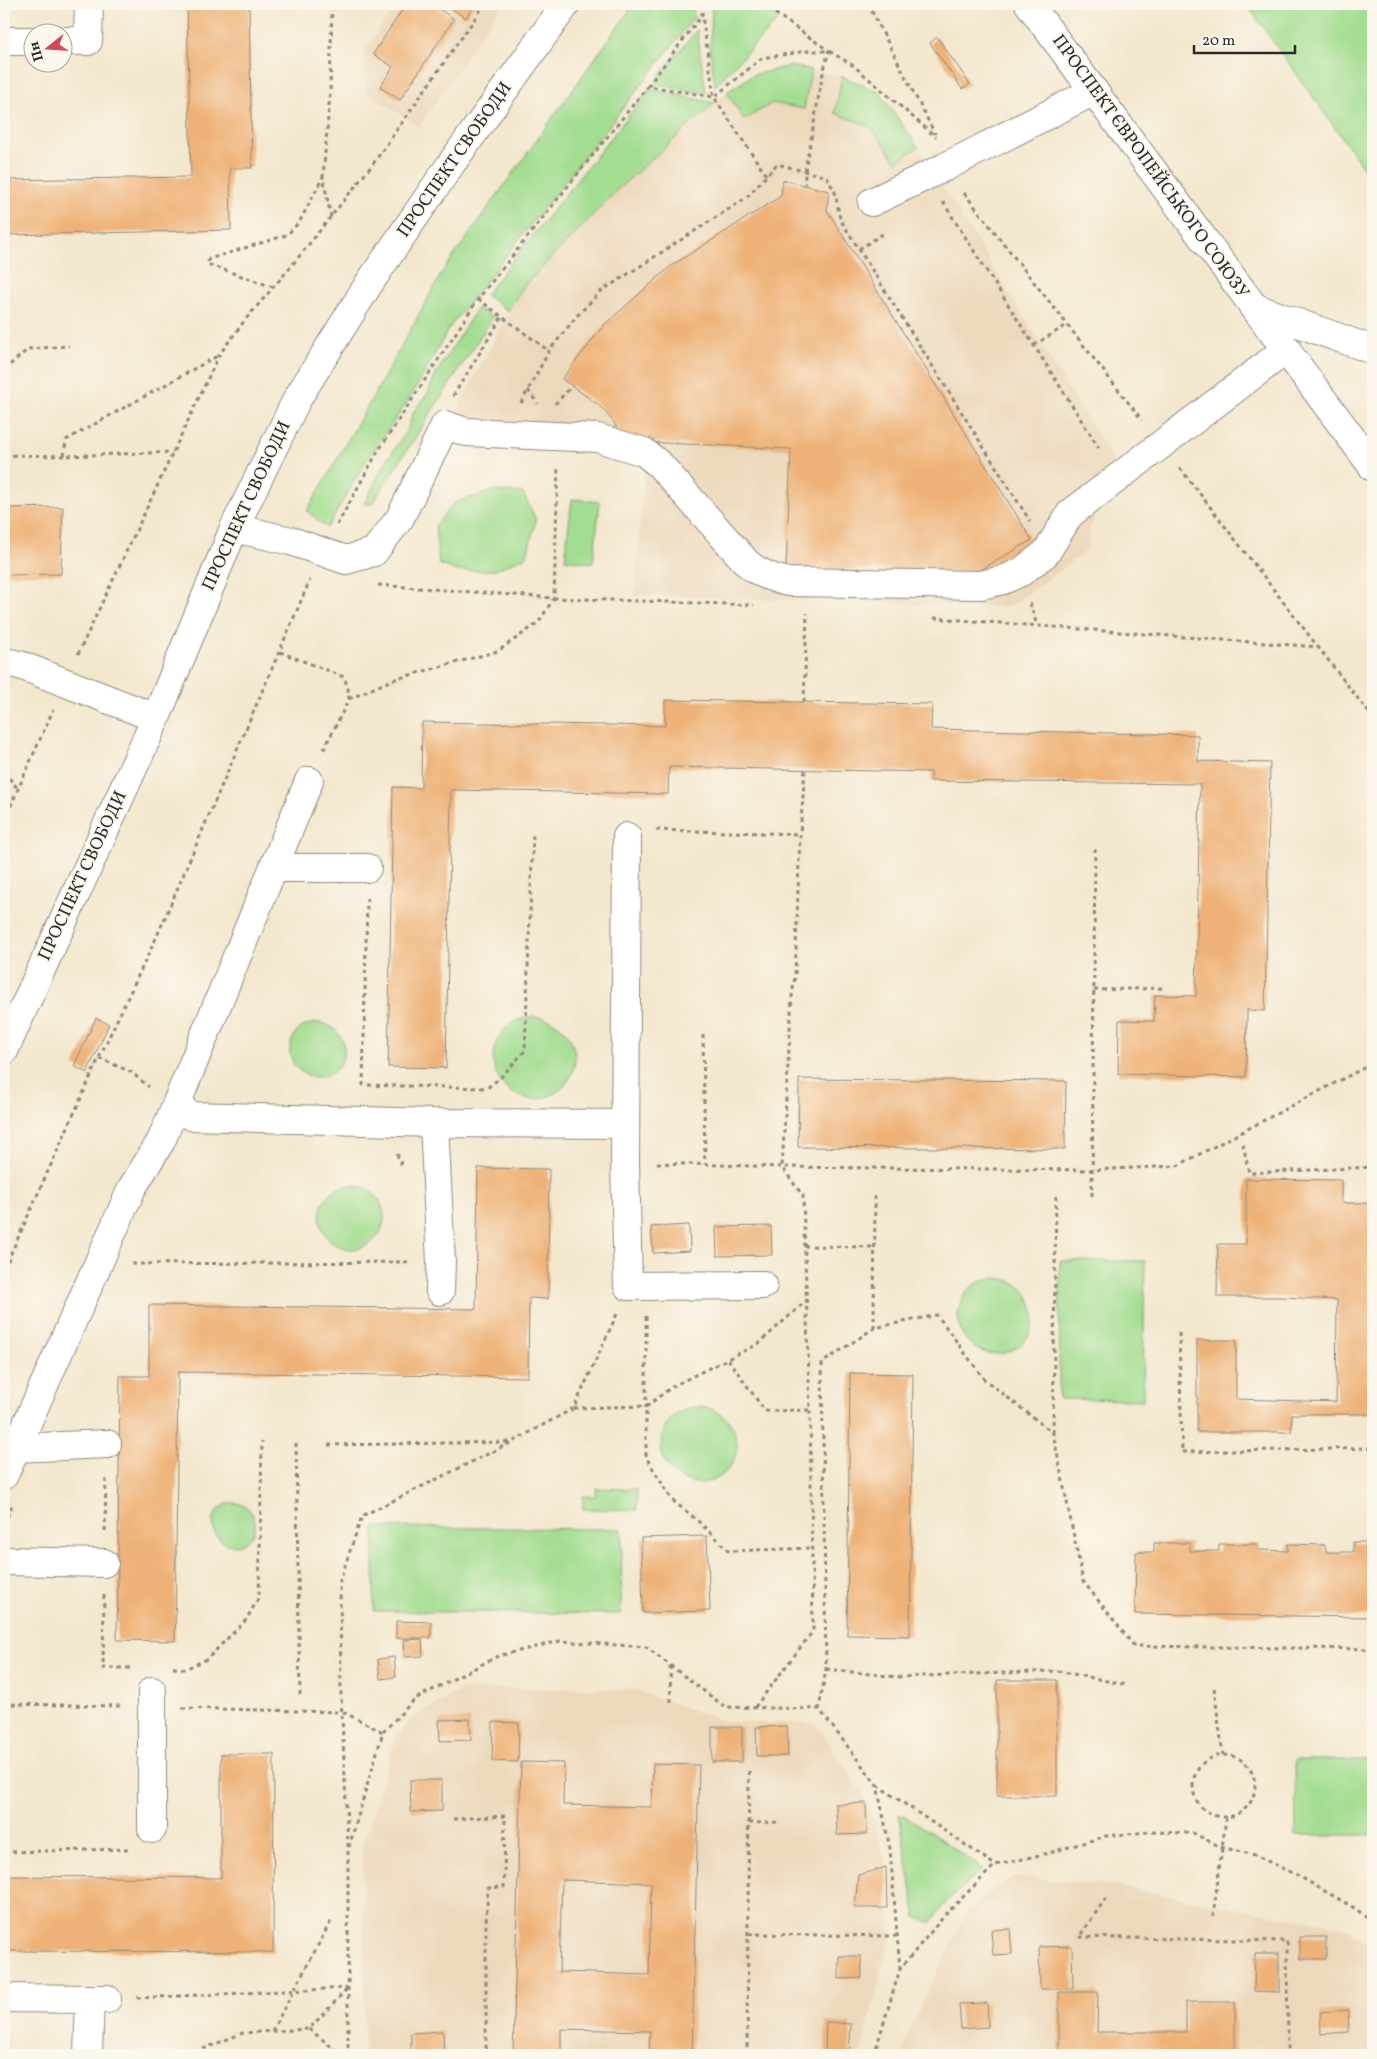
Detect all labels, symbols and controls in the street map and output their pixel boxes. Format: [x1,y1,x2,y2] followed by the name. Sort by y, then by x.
[22,22,72,72] north arrow
[1194,22,1296,54] scale bar
[1046,30,1255,304] street label: ПРОСПЕКТ ЄВРОПЕЙСЬКОГО СОЮЗУ
[1202,31,1235,52] text: 20 m
[25,39,49,64] text: Пн
[392,77,518,243] street label: ПРОСПЕКТ СВОБОДИ
[197,417,297,595] street label: ПРОСПЕКТ СВОБОДИ
[33,787,133,965] street label: ПРОСПЕКТ СВОБОДИ

